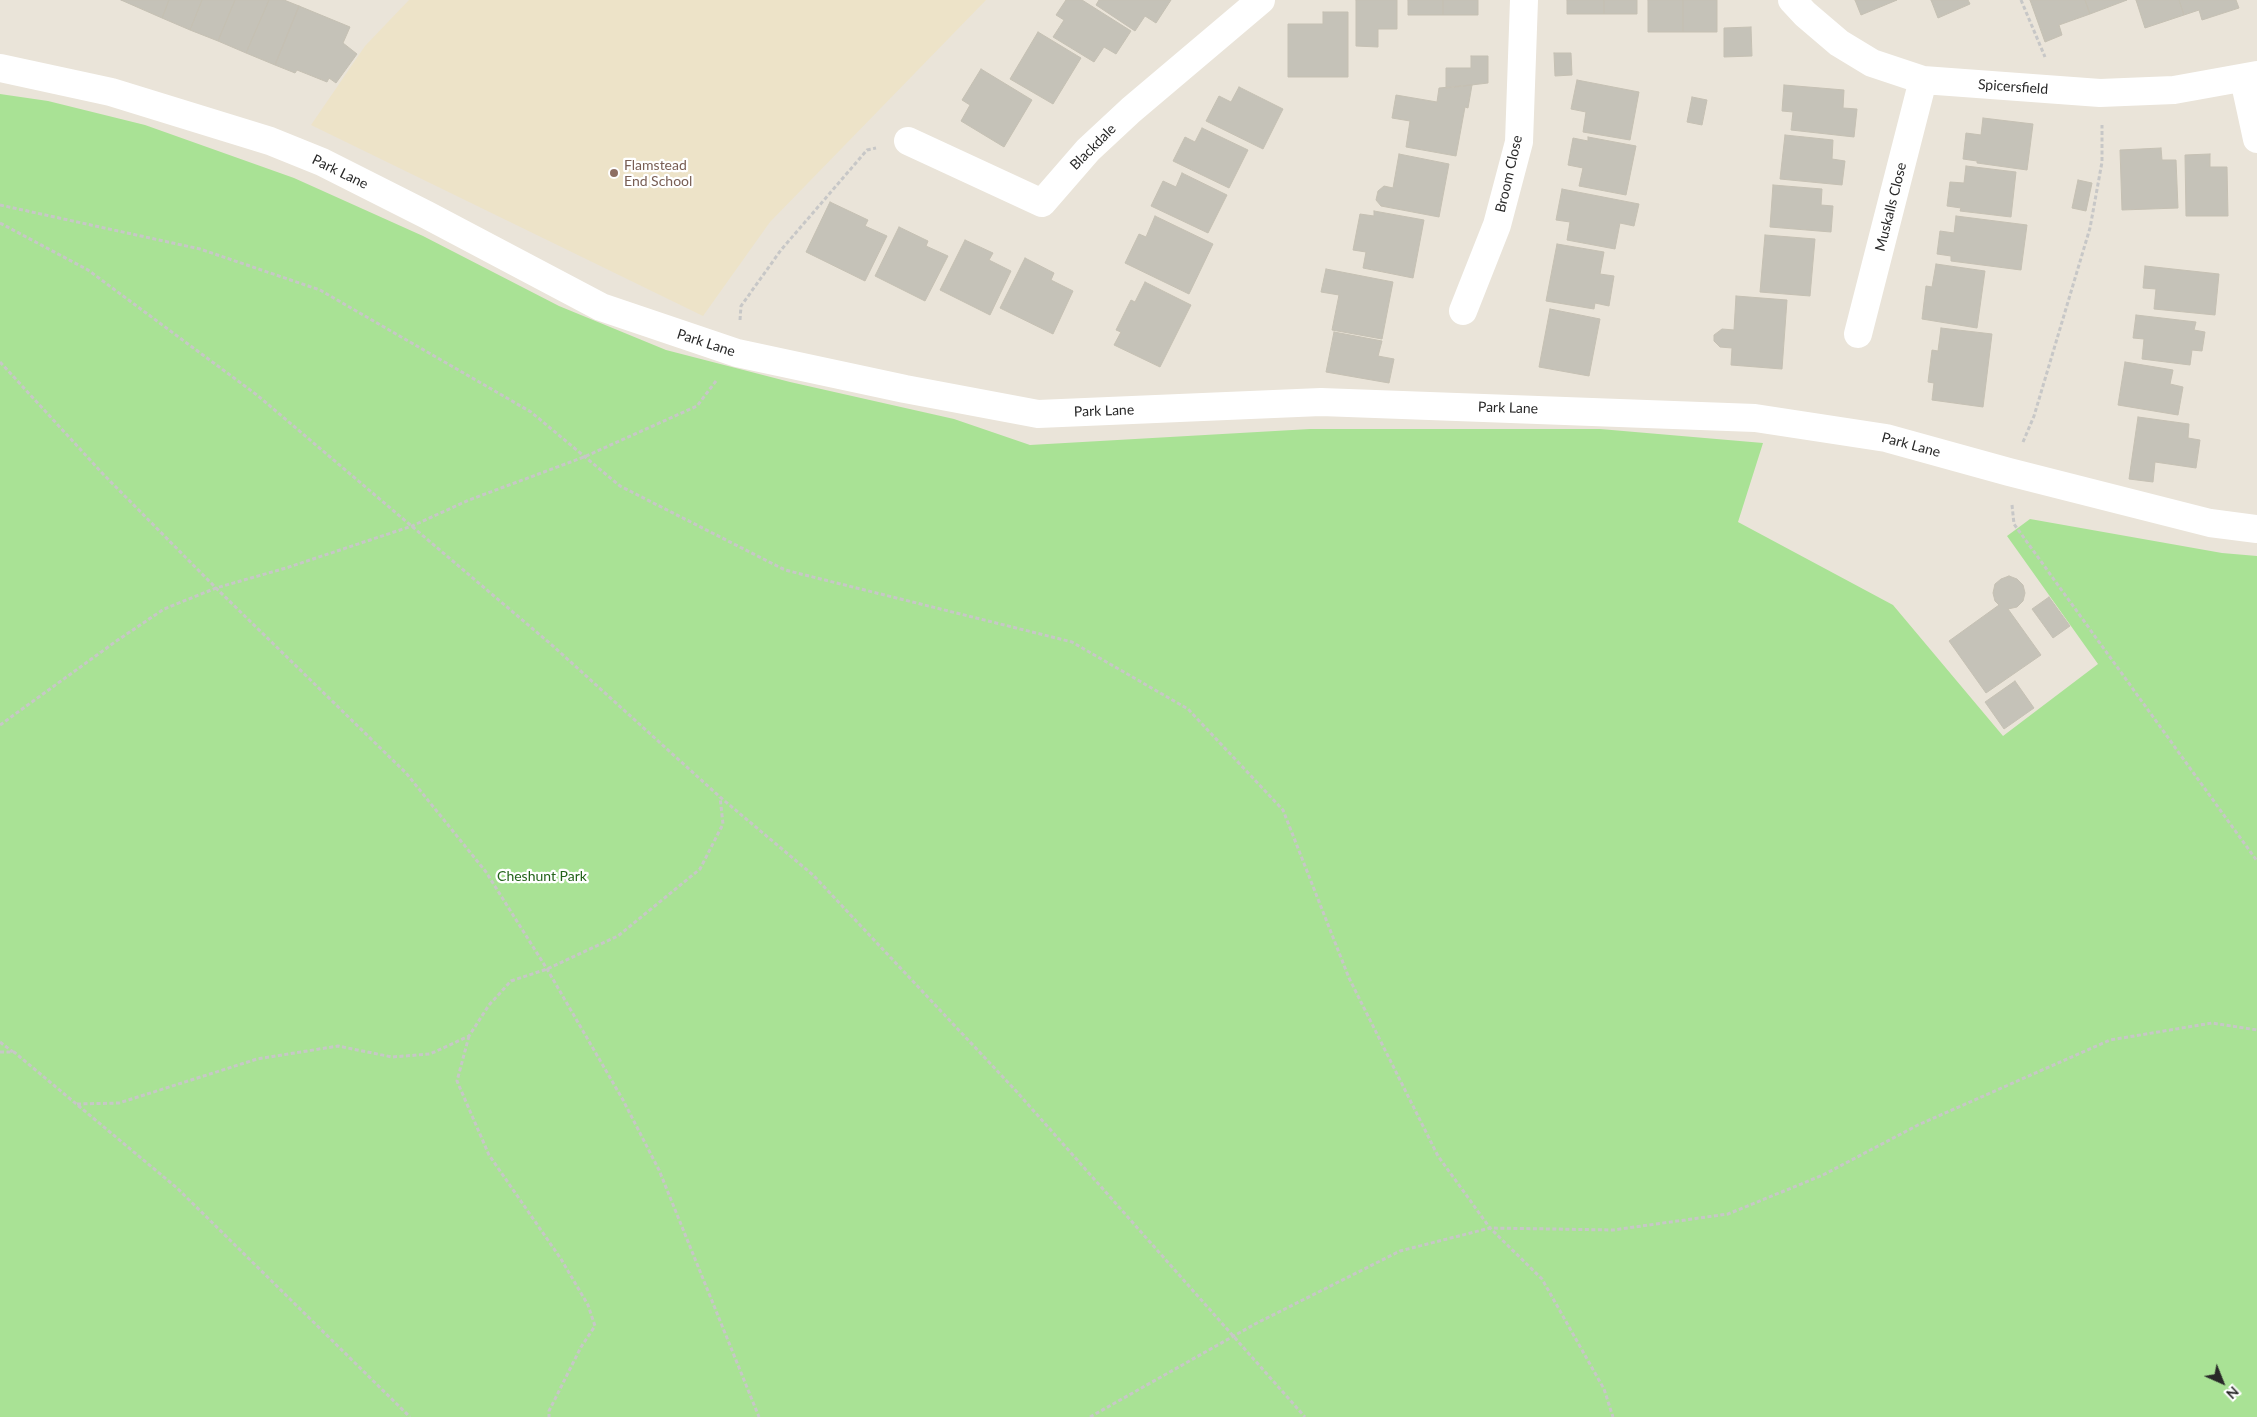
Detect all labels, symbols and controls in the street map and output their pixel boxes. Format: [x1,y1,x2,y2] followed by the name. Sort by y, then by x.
[1977,76,2049,98] street label: Spicersfield
[1067,121,1119,173] street label: Blackdale
[1492,134,1526,214] street label: Broom Close
[309,151,371,193] street label: Park Lane
[624,157,692,190] place label: Flamstead End School
[1872,161,1910,253] street label: Muskalls Close
[608,167,620,179] marker: Flamstead End School
[675,326,737,360] street label: Park Lane
[1478,399,1538,417] street label: Park Lane
[1074,402,1134,420] street label: Park Lane
[1880,429,1942,461] street label: Park Lane
[497,868,587,884] park label: Cheshunt Park
[2197,1357,2247,1407] north arrow
[2223,1383,2243,1403] text: N

